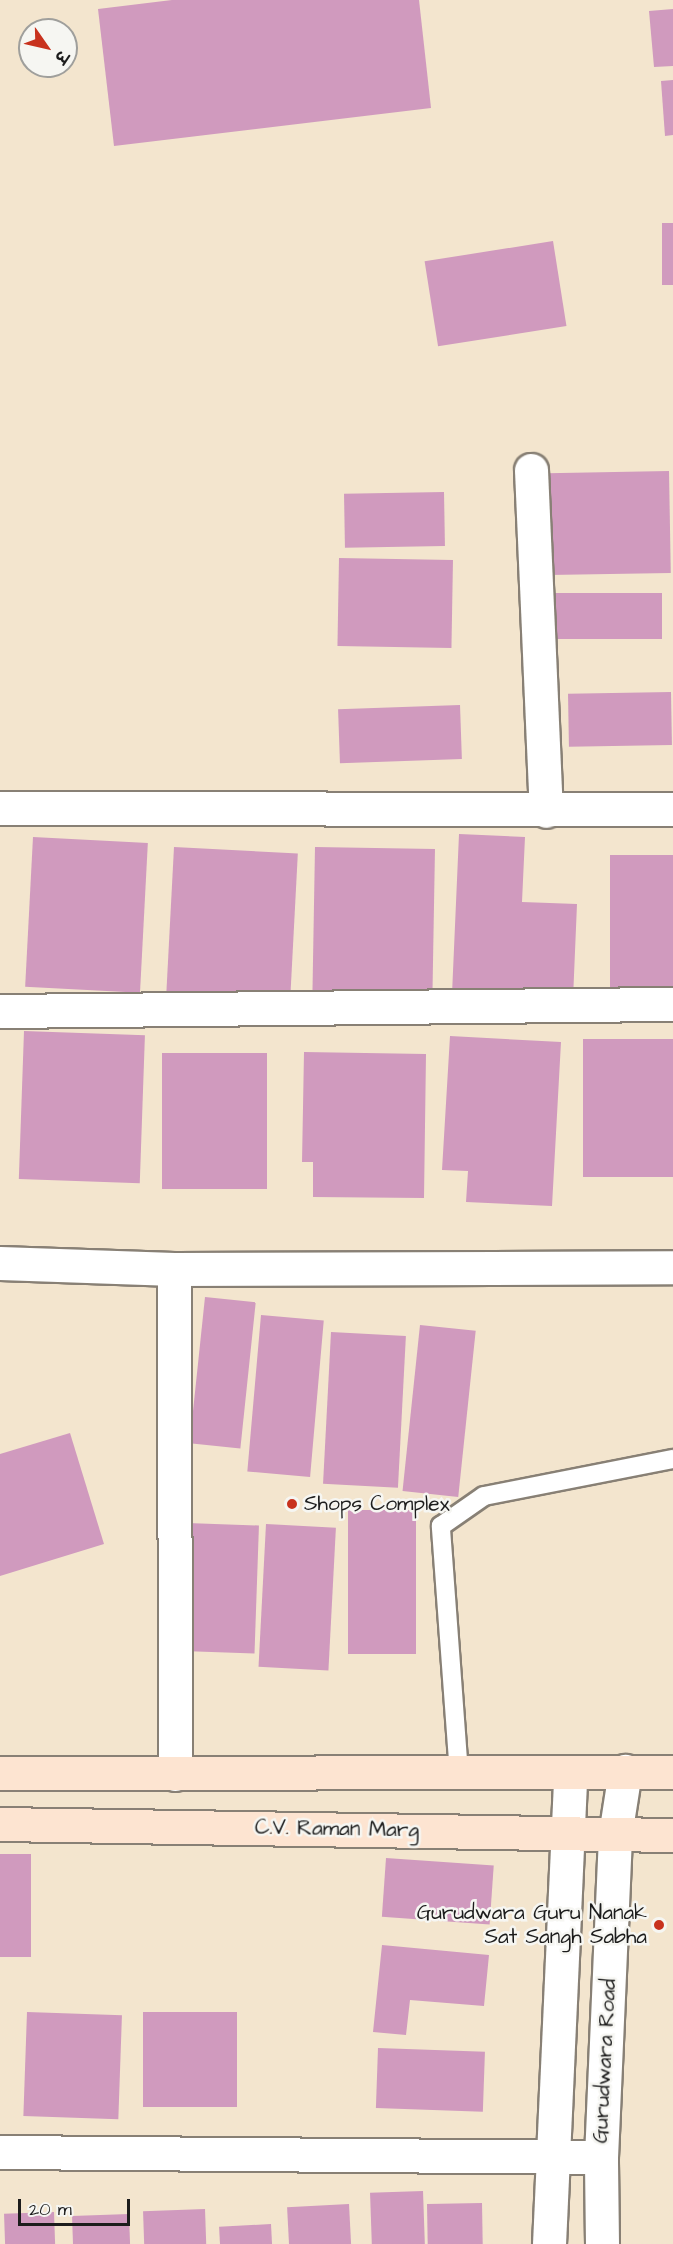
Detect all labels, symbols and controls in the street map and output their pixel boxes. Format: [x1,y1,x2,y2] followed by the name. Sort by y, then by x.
[18,18,78,78] north arrow
[49,46,73,68] text: उ
[304,1491,450,1517] place label: Shops Complex
[285,1497,299,1511] marker: Shops Complex
[255,1815,419,1843] street label: C.V. Raman Marg
[417,1900,647,1950] place label: Gurudwara Guru Nanak Sat Sangh Sabha
[652,1918,666,1932] marker: Gurudwara Guru Nanak Sat Sangh Sabha
[588,1978,622,2144] street label: Gurudwara Road
[21,2187,134,2225] scale bar
[29,2197,72,2222] text: 20 m

